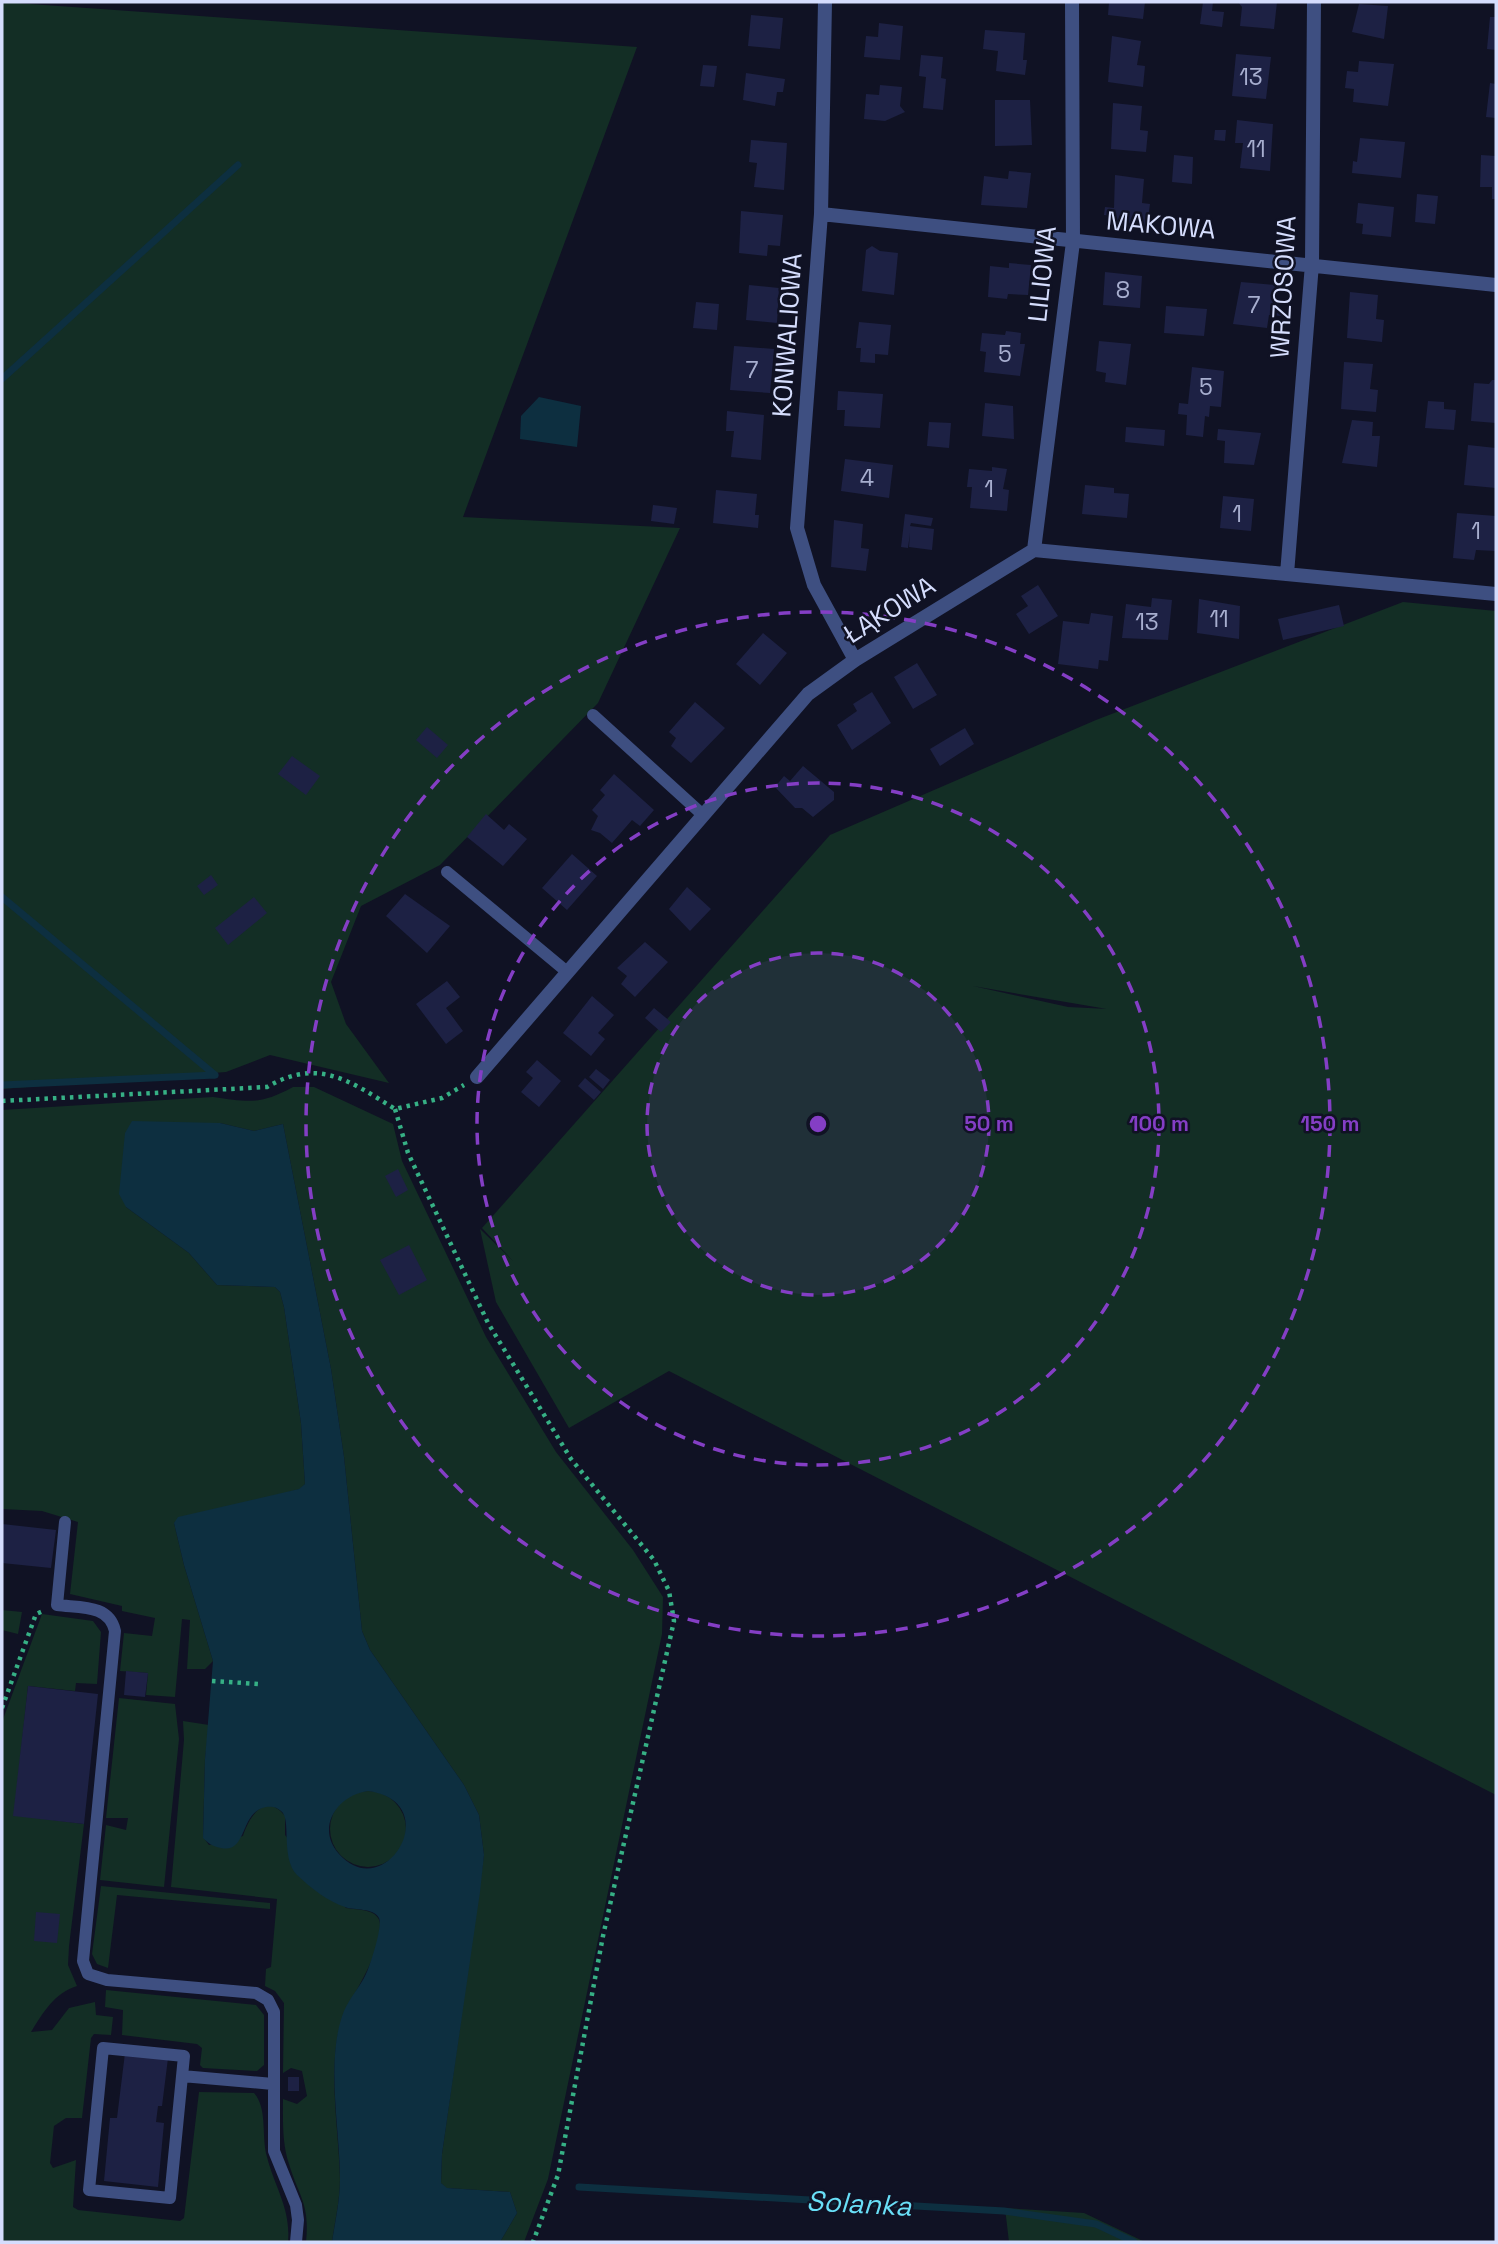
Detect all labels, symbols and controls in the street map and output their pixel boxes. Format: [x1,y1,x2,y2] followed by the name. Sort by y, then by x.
[1239,62,1263,92] house number: 13
[1246,134,1266,164] house number: 11
[1105,203,1217,247] street label: MAKOWA
[1262,215,1304,359] street label: WRZOSOWA
[1020,224,1064,324] street label: LILIOWA
[764,252,810,418] street label: KONWALIOWA
[1116,275,1130,305] house number: 8
[1248,290,1261,320] house number: 7
[998,339,1012,369] house number: 5
[746,355,759,385] house number: 7
[1199,372,1213,402] house number: 5
[860,463,874,493] house number: 4
[984,474,994,504] house number: 1
[1232,499,1242,529] house number: 1
[1471,516,1481,546] house number: 1
[836,568,942,652] street label: ŁĄKOWA
[1209,604,1229,634] house number: 11
[1135,607,1159,637] house number: 13
[964,1110,1014,1137] text: 50 m
[1129,1110,1189,1137] text: 100 m
[1301,1110,1359,1137] text: 150 m
[806,1112,830,1136] centre of rings
[805,2182,913,2224] water label: Solanka

